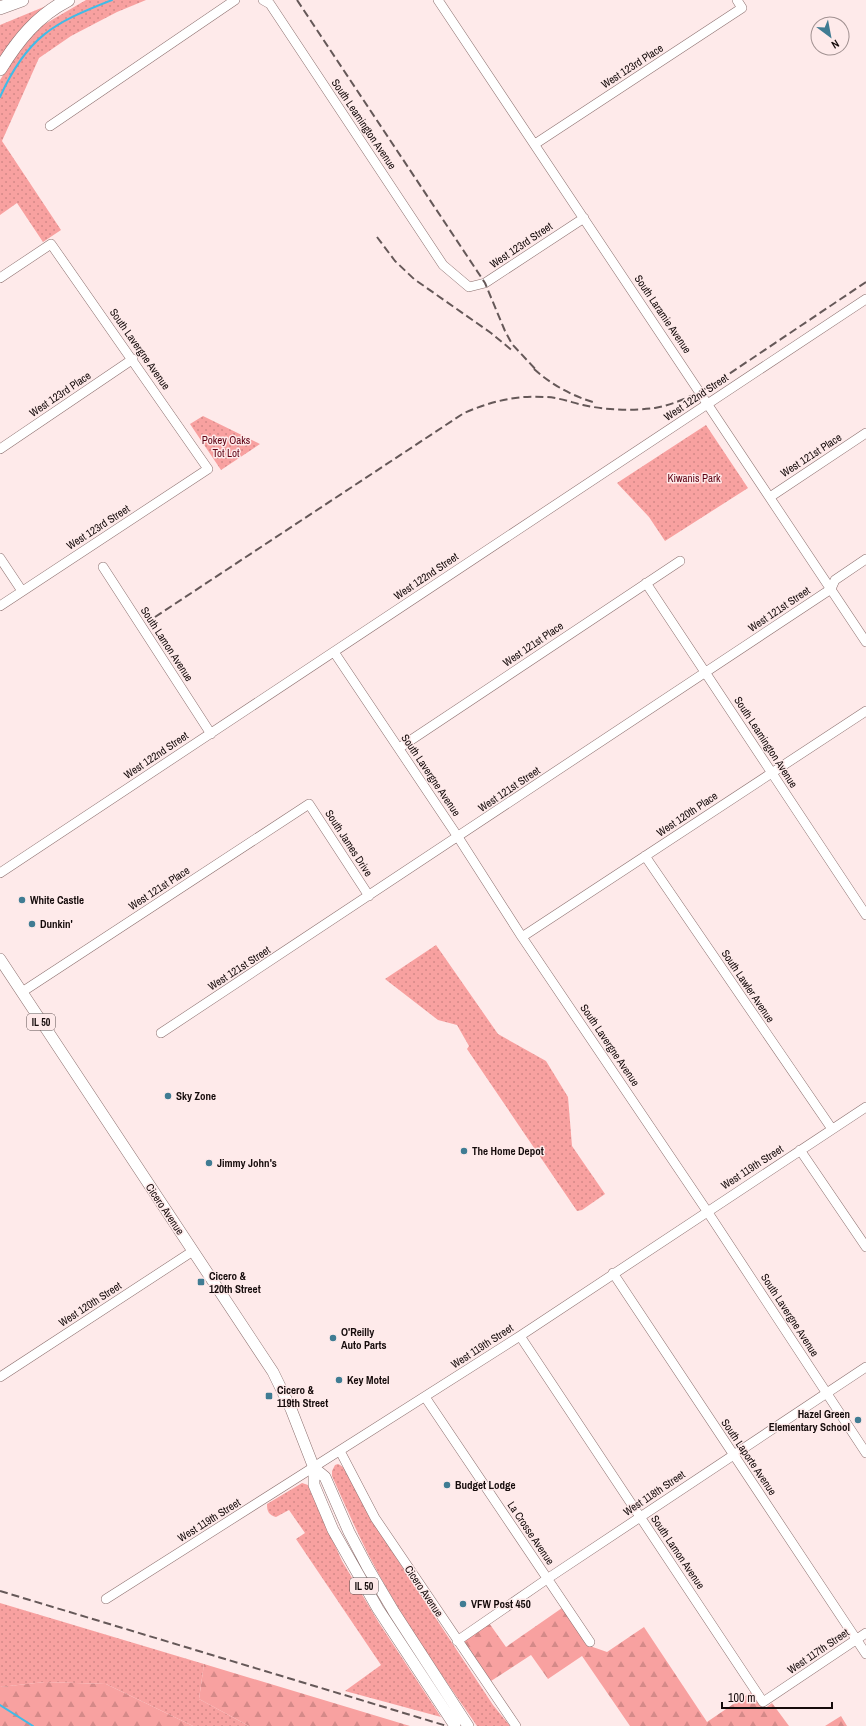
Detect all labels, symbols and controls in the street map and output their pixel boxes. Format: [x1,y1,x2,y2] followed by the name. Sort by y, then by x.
[810,16,850,56] north arrow
[829,37,842,52] text: N
[598,41,666,91] street label: West 123rd Place
[329,76,399,172] street label: South Leamington Avenue
[487,219,555,271] street label: West 123rd Street
[632,272,694,356] street label: South Laramie Avenue
[107,306,173,392] street label: South Lavergne Avenue
[27,368,93,420] street label: West 123rd Place
[661,370,731,424] street label: West 122nd Street
[778,430,844,480] street label: West 121st Place
[202,433,251,460] park label: Pokey Oaks Tot Lot
[667,471,721,485] park label: Kiwanis Park
[64,501,133,553] street label: West 123rd Street
[391,549,461,603] street label: West 122nd Street
[745,583,813,635] street label: West 121st Street
[138,604,196,684] street label: South Lamon Avenue
[500,619,566,669] street label: West 121st Place
[731,694,801,790] street label: South Leamington Avenue
[121,728,191,782] street label: West 122nd Street
[398,731,464,819] street label: South Lavergne Avenue
[475,763,543,815] street label: West 121st Street
[654,788,720,840] street label: West 120th Place
[322,807,376,879] street label: South James Drive
[126,863,192,913] street label: West 121st Place
[30,893,84,907] place label: White Castle
[17,895,27,905] marker: White Castle
[40,917,73,931] place label: Dunkin'
[27,919,37,929] marker: Dunkin'
[205,942,273,993] street label: West 121st Street
[718,947,778,1025] street label: South Lawler Avenue
[577,1001,643,1089] street label: South Lavergne Avenue
[27,1014,55,1030] road number: IL 50
[176,1089,216,1103] place label: Sky Zone
[163,1091,173,1101] marker: Sky Zone
[718,1141,786,1192] street label: West 119th Street
[472,1144,544,1158] place label: The Home Depot
[459,1146,469,1156] marker: The Home Depot
[217,1156,277,1170] place label: Jimmy John's
[204,1158,214,1168] marker: Jimmy John's
[143,1181,187,1237] street label: Cicero Avenue
[209,1269,261,1296] place label: Cicero & 120th Street
[758,1271,822,1359] street label: South Lavergne Avenue
[196,1277,206,1287] marker: Cicero & 120th Street
[56,1278,124,1329] street label: West 120th Street
[448,1320,516,1371] street label: West 119th Street
[341,1325,387,1352] place label: O'Reilly Auto Parts
[328,1333,338,1343] marker: O'Reilly Auto Parts
[347,1373,390,1387] place label: Key Motel
[334,1375,344,1385] marker: Key Motel
[277,1383,328,1410] place label: Cicero & 119th Street
[264,1391,274,1401] marker: Cicero & 119th Street
[769,1407,850,1434] place label: Hazel Green Elementary School
[853,1415,863,1425] marker: Hazel Green Elementary School
[718,1416,780,1498] street label: South Laporte Avenue
[620,1467,688,1519] street label: West 118th Street
[455,1478,516,1492] place label: Budget Lodge
[442,1480,452,1490] marker: Budget Lodge
[175,1495,243,1545] street label: West 119th Street
[505,1499,557,1567] street label: La Crosse Avenue
[648,1512,708,1592] street label: South Lamon Avenue
[402,1563,446,1619] street label: Cicero Avenue
[350,1578,378,1594] road number: IL 50
[471,1597,531,1611] place label: VFW Post 450
[458,1599,468,1609] marker: VFW Post 450
[784,1625,852,1677] street label: West 117th Street
[722,1684,832,1710] scale bar
[728,1690,755,1706] text: 100 m

